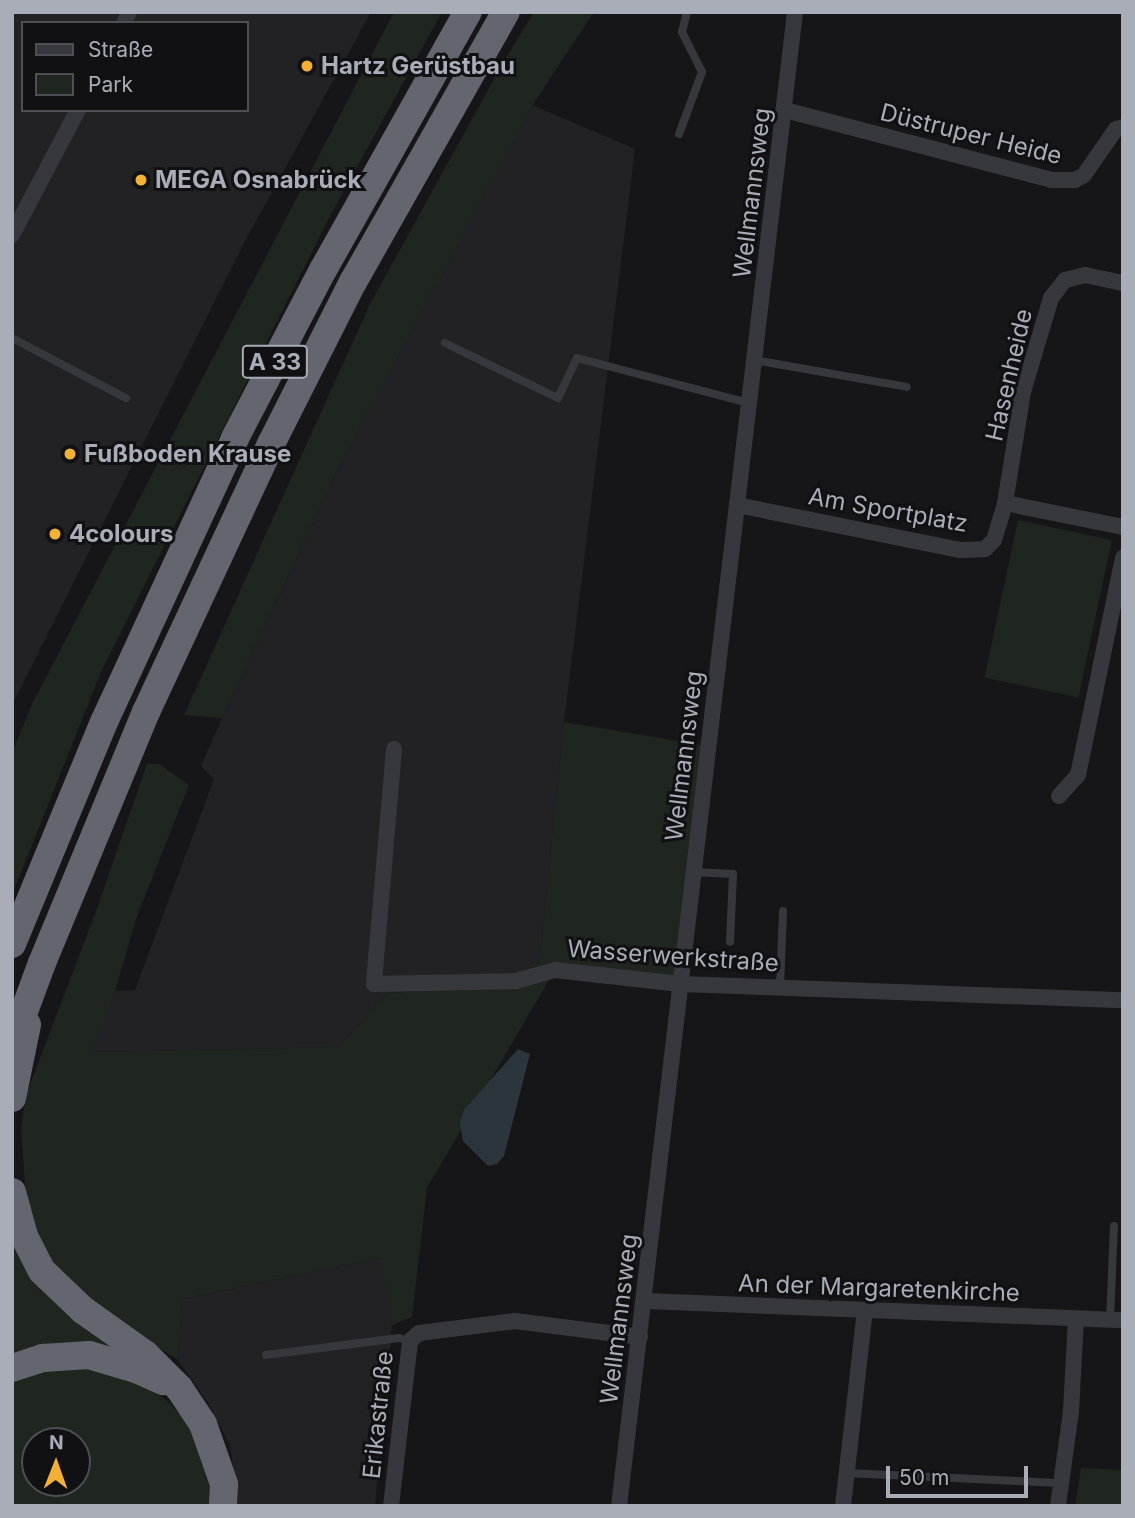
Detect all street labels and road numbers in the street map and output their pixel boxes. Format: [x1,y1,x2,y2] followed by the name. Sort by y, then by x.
[877,98,1065,170] street label: Düstruper Heide
[727,106,777,280] street label: Wellmannsweg
[980,306,1038,444] street label: Hasenheide
[242,342,308,382] road number: A 33
[806,482,970,538] street label: Am Sportplatz
[659,669,709,843] street label: Wellmannsweg
[566,934,780,978] street label: Wasserwerkstraße
[594,1232,644,1406] street label: Wellmannsweg
[738,1269,1020,1307] street label: An der Margaretenkirche
[357,1350,399,1480] street label: Erikastraße

